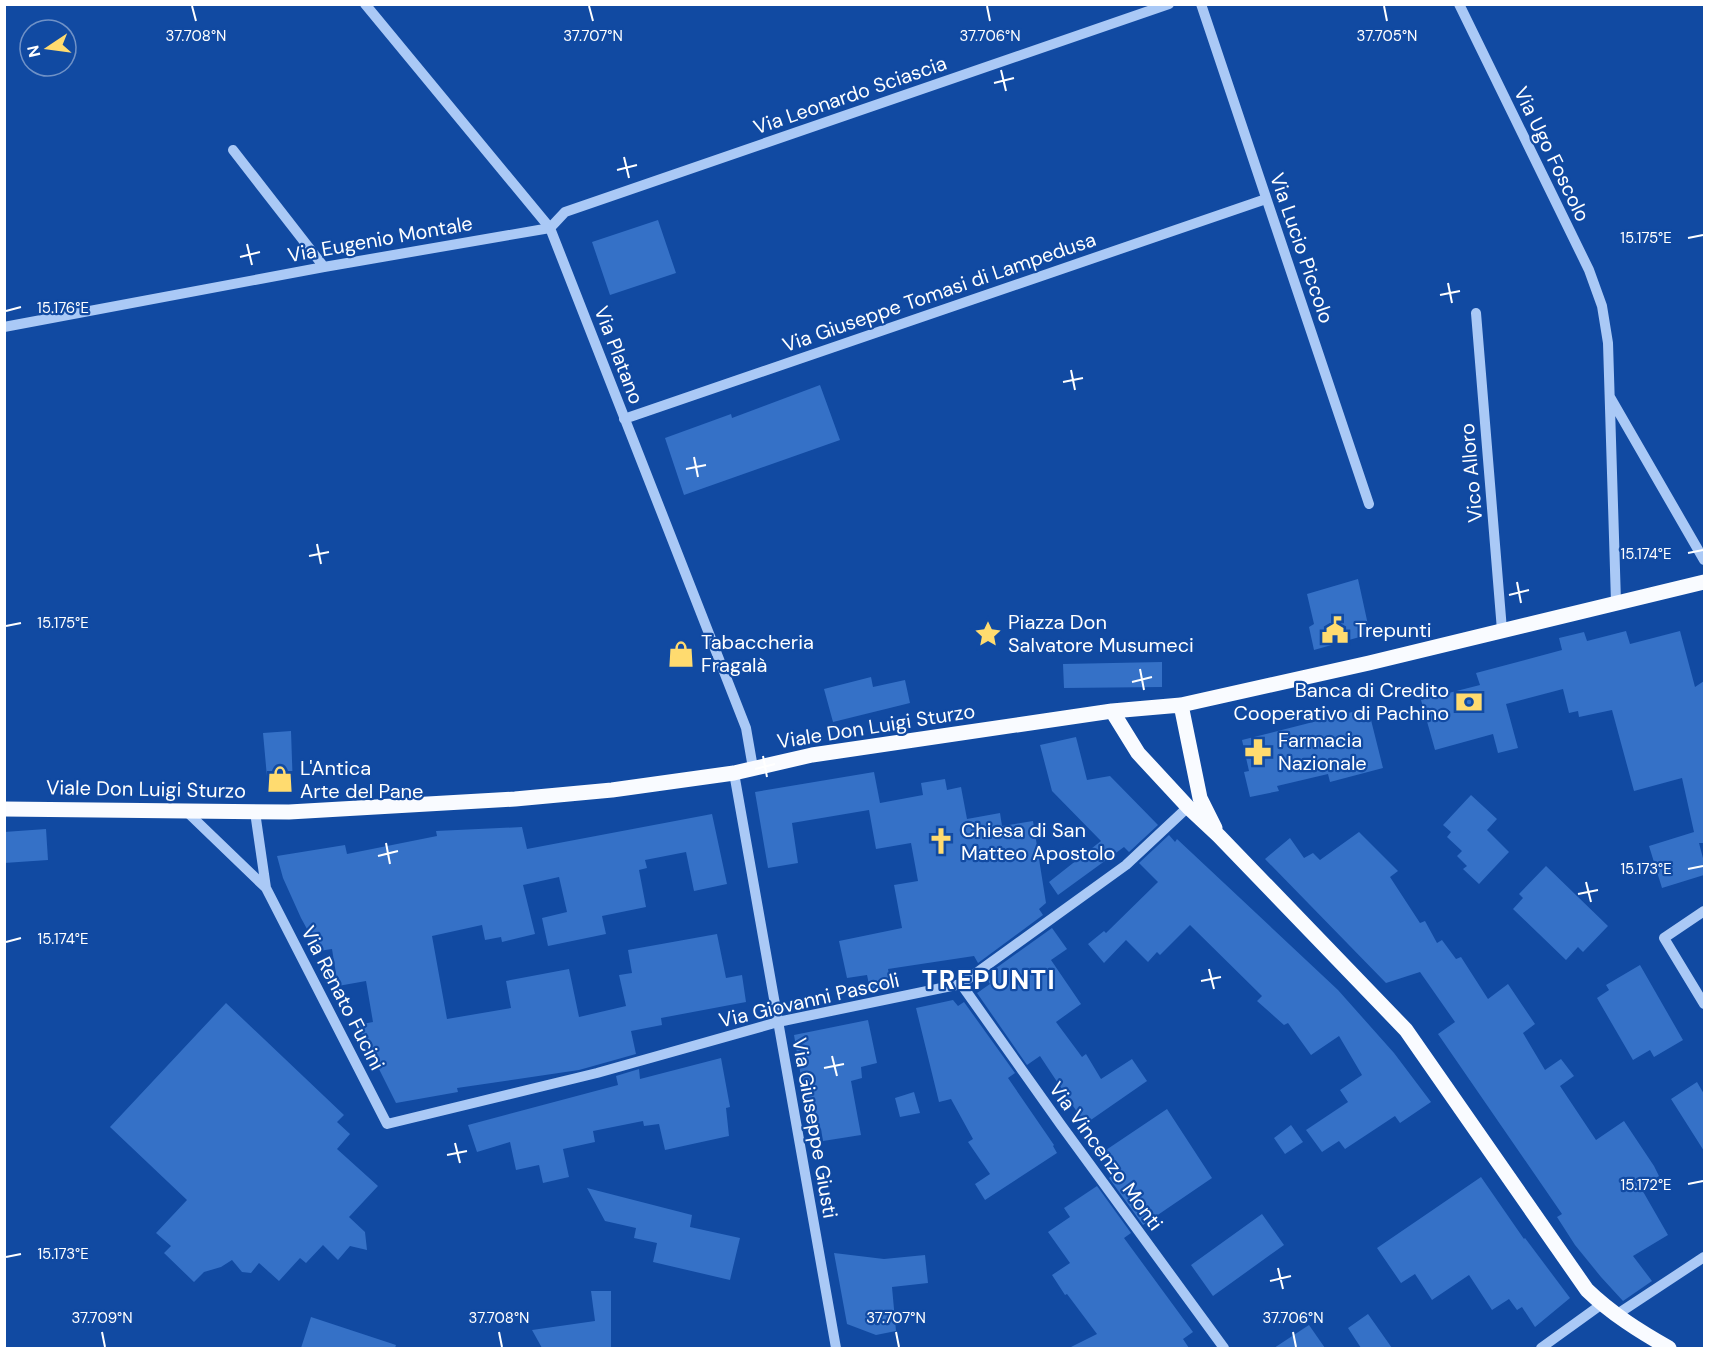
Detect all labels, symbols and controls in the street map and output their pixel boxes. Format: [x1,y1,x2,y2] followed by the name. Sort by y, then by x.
[18,18,78,78] north arrow
[166,26,226,46] text: 37.708°N
[563,26,623,46] text: 37.707°N
[959,26,1021,46] text: 37.706°N
[1357,26,1417,46] text: 37.705°N
[22,43,45,59] text: N
[750,50,950,140] street label: Via Leonardo Sciascia
[1508,82,1596,226] street label: Via Ugo Foscolo
[1264,169,1340,327] street label: Via Lucio Piccolo
[285,210,475,268] street label: Via Eugenio Montale
[779,226,1099,358] street label: Via Giuseppe Tomasi di Lampedusa
[1620,228,1672,248] text: 15.175°E
[37,298,89,318] text: 15.176°E
[588,302,650,408] street label: Via Platano
[1454,422,1488,524] street label: Vico Alloro
[1621,544,1672,564] text: 15.174°E
[1008,609,1194,658] place label: Piazza Don Salvatore Musumeci
[37,613,89,633] text: 15.175°E
[1320,615,1350,645] public building icon: Trepunti
[1355,617,1432,643] place label: Trepunti
[973,619,1003,649] place icon: Piazza Don Salvatore Musumeci
[701,629,814,678] place label: Tabaccheria Fragalà
[666,639,696,669] shop icon: Tabaccheria Fragalà
[1233,677,1449,726] place label: Banca di Credito Cooperativo di Pachino
[1454,687,1484,717] bank icon: Banca di Credito Cooperativo di Pachino
[775,698,977,754] street label: Viale Don Luigi Sturzo
[1278,727,1367,776] place label: Farmacia Nazionale
[1243,737,1273,767] pharmacy icon: Farmacia Nazionale
[300,755,423,804] place label: L'Antica Arte del Pane
[265,764,295,794] shop icon: L'Antica Arte del Pane
[46,774,246,804] street label: Viale Don Luigi Sturzo
[961,817,1115,866] place label: Chiesa di San Matteo Apostolo
[926,826,956,856] church icon: Chiesa di San Matteo Apostolo
[1620,859,1672,879] text: 15.173°E
[295,921,391,1075] street label: Via Renato Fucini
[38,929,89,949] text: 15.174°E
[922,963,1056,997] district label: TREPUNTI
[716,967,902,1033] street label: Via Giovanni Pascoli
[786,1036,844,1220] street label: Via Giuseppe Giusti
[1043,1077,1169,1235] street label: Via Vincenzo Monti
[1620,1175,1672,1195] text: 15.172°E
[37,1244,89,1264] text: 15.173°E
[71,1308,133,1328] text: 37.709°N
[469,1308,529,1328] text: 37.708°N
[866,1308,926,1328] text: 37.707°N
[1262,1308,1324,1328] text: 37.706°N

